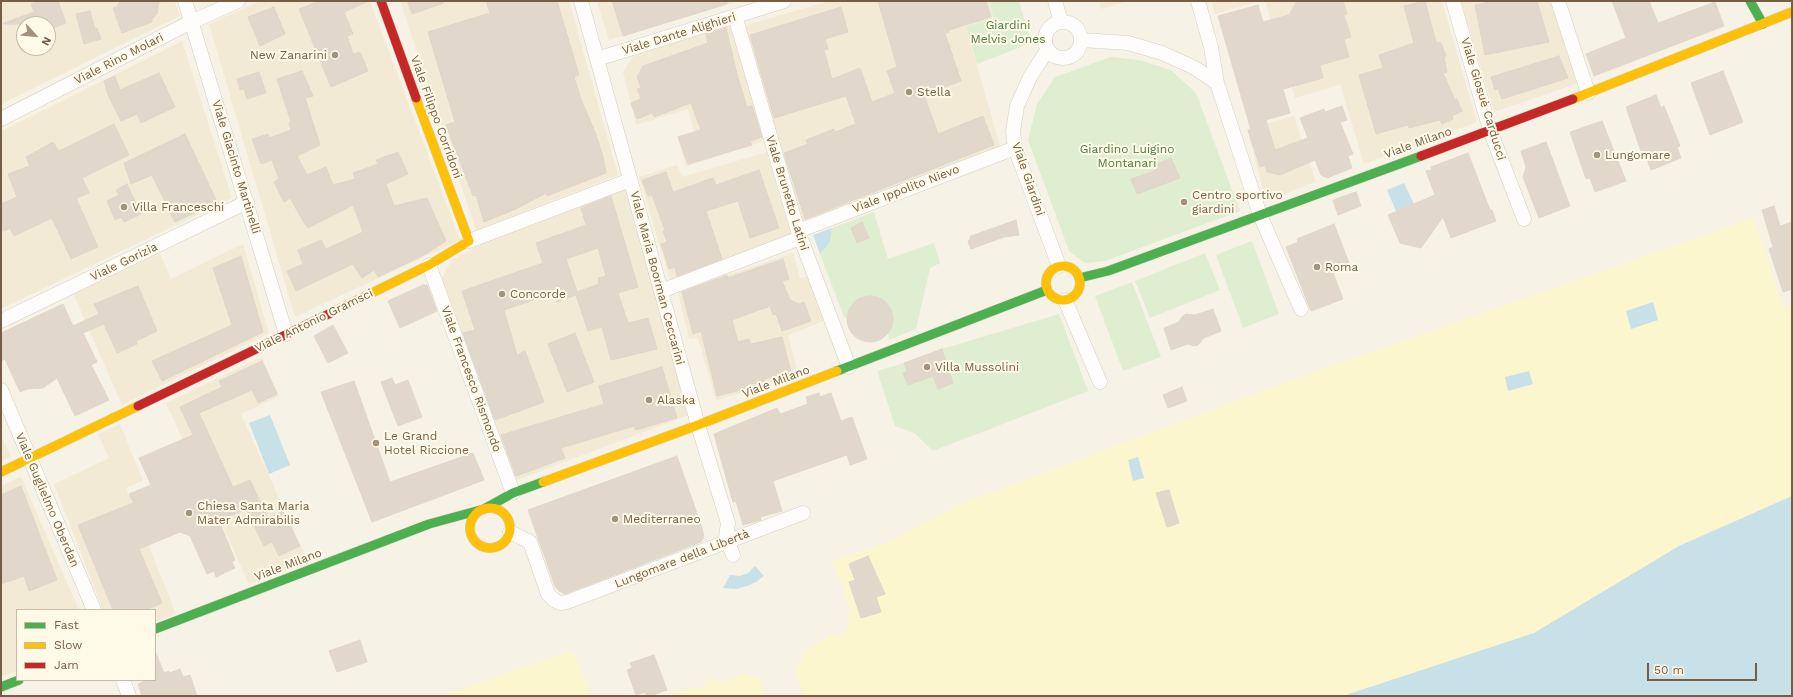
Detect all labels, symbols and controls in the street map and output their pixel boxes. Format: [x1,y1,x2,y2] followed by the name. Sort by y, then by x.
[620,10,738,58] street label: Viale Dante Alighieri
[16,16,56,56] north arrow
[971,18,1045,46] park label: Giardini Melvis Jones
[72,30,166,88] street label: Viale Rino Molari
[39,35,54,48] text: N
[1457,36,1509,162] street label: Viale Giosuè Carducci
[250,48,327,62] place label: New Zanarini
[330,50,340,60] marker: New Zanarini
[407,53,465,181] street label: Viale Filippo Corridoni
[917,85,951,99] place label: Stella
[904,87,914,97] marker: Stella
[209,98,263,236] street label: Viale Giacinto Martinelli
[1382,124,1454,162] street label: Viale Milano
[763,134,811,252] street label: Viale Brunetto Latini
[1009,140,1047,218] street label: Viale Giardini
[1080,142,1174,170] park label: Giardino Luigino Montanari
[1605,148,1670,162] place label: Lungomare
[1592,150,1602,160] marker: Lungomare
[850,162,962,216] street label: Viale Ippolito Nievo
[1192,188,1283,216] place label: Centro sportivo giardini
[627,190,687,366] street label: Viale Maria Boorman Ceccarini
[1179,197,1189,207] marker: Centro sportivo giardini
[132,200,224,214] place label: Villa Franceschi
[119,202,129,212] marker: Villa Franceschi
[88,240,160,284] street label: Viale Gorizia
[1325,260,1358,274] place label: Roma
[1312,262,1322,272] marker: Roma
[253,286,375,356] street label: Viale Antonio Gramsci
[510,287,566,301] place label: Concorde
[497,289,507,299] marker: Concorde
[438,304,504,454] street label: Viale Francesco Rismondo
[935,360,1019,374] place label: Villa Mussolini
[922,362,932,372] marker: Villa Mussolini
[740,363,812,401] street label: Viale Milano
[657,393,695,407] place label: Alaska
[644,395,654,405] marker: Alaska
[384,429,469,457] place label: Le Grand Hotel Riccione
[12,430,82,570] street label: Viale Guglielmo Oberdan
[371,438,381,448] marker: Le Grand Hotel Riccione
[197,499,309,527] place label: Chiesa Santa Maria Mater Admirabilis
[184,508,194,518] marker: Chiesa Santa Maria Mater Admirabilis
[623,512,701,526] place label: Mediterraneo
[610,514,620,524] marker: Mediterraneo
[613,527,751,591] street label: Lungomare della Libertà
[252,546,324,584] street label: Viale Milano
[16,609,156,681] legend
[54,618,79,632] text: Fast
[54,638,82,652] text: Slow
[1649,655,1759,681] scale bar
[54,658,79,672] text: Jam
[1654,663,1684,677] text: 50 m

